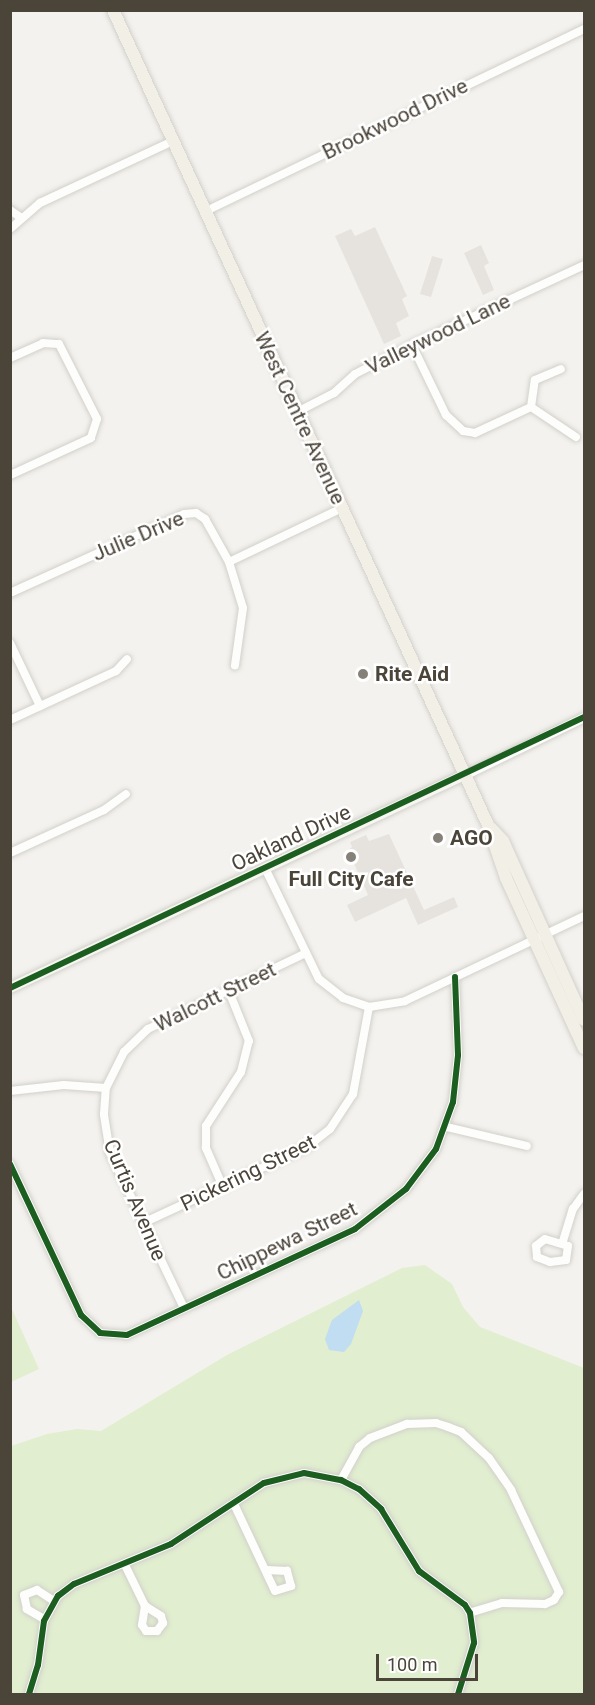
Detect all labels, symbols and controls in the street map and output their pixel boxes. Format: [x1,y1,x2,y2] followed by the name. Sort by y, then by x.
[318,73,472,165] street label: Brookwood Drive
[362,288,514,380] street label: Valleywood Lane
[249,328,351,508] street label: West Centre Avenue
[88,505,188,567] street label: Julie Drive
[375,661,449,687] place label: Rite Aid
[356,667,370,681] marker: Rite Aid
[227,799,355,877] street label: Oakland Drive
[450,825,493,851] place label: AGO
[431,831,445,845] marker: AGO
[344,850,358,864] marker: Full City Cafe
[288,866,414,892] place label: Full City Cafe
[150,957,280,1037] street label: Walcott Street
[176,1129,320,1217] street label: Pickering Street
[98,1135,172,1265] street label: Curtis Avenue
[213,1196,361,1286] street label: Chippewa Street
[379,1642,481,1680] scale bar
[387,1654,438,1675] text: 100 m

